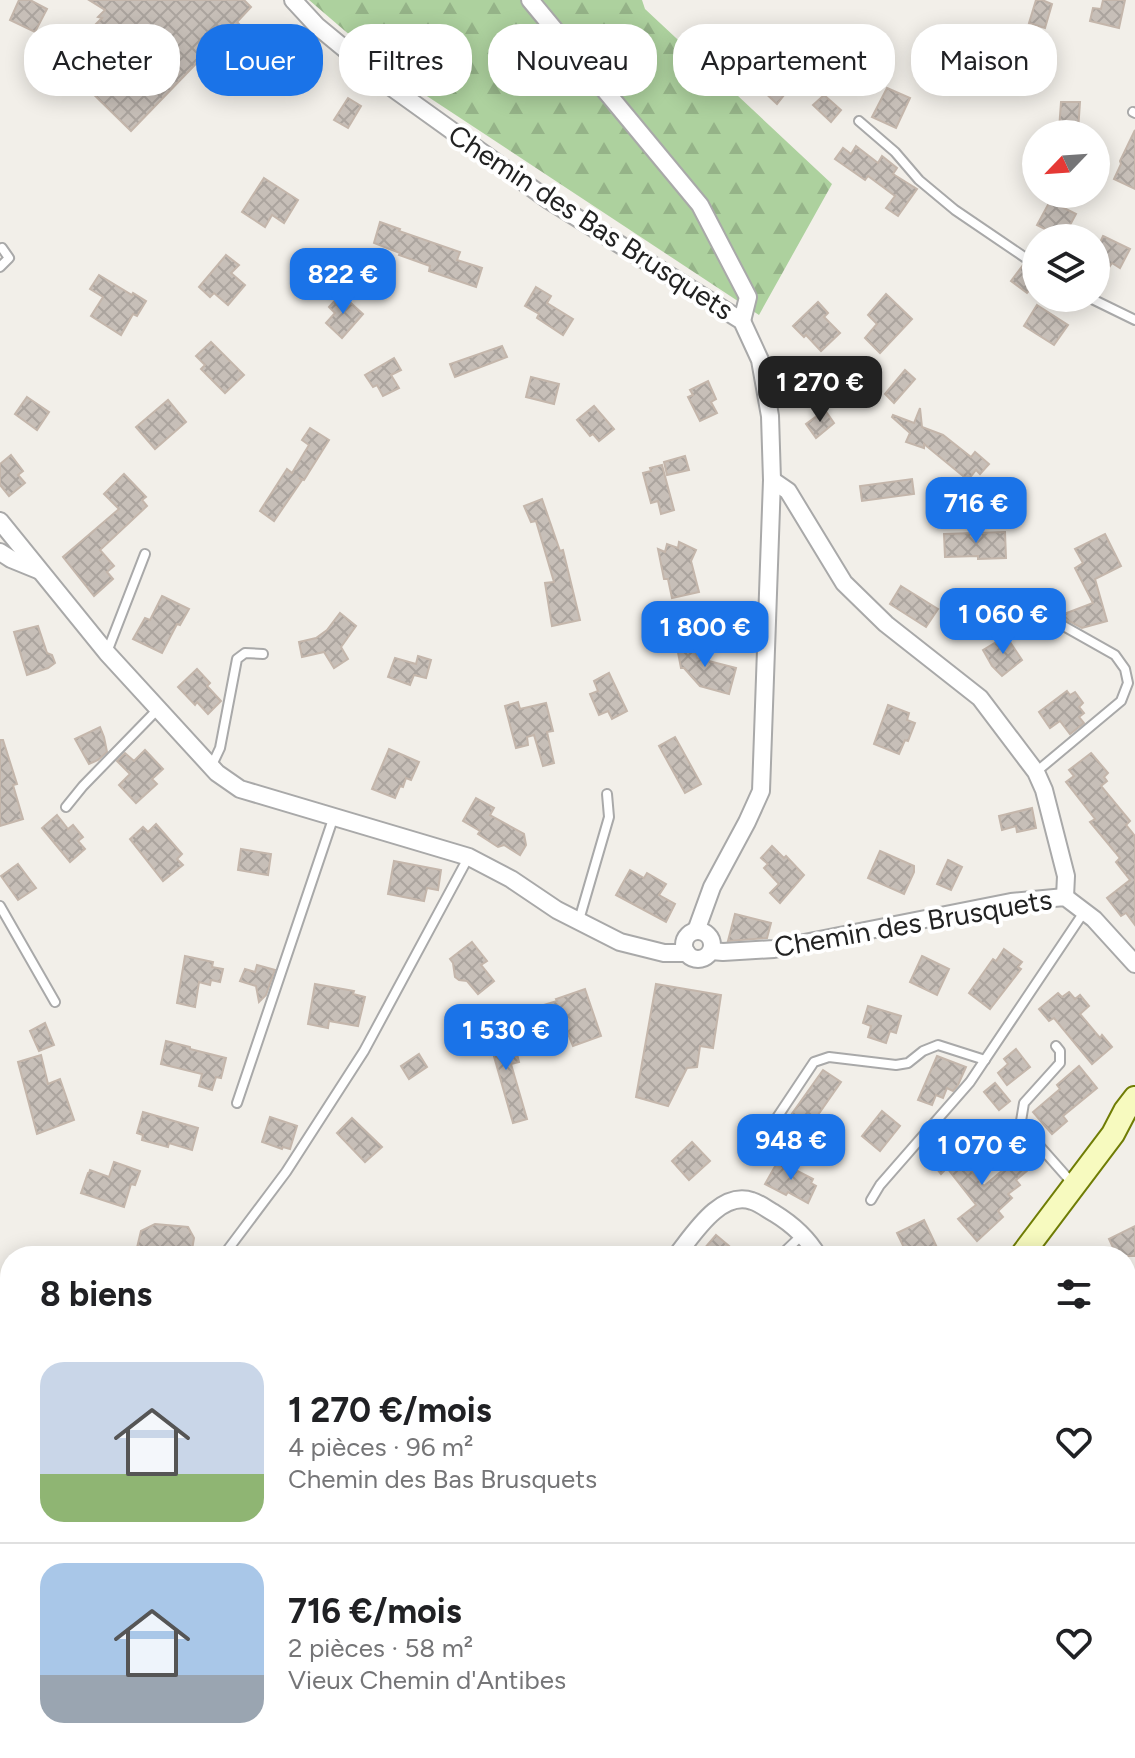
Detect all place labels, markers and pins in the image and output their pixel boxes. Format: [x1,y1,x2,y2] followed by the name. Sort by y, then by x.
[287,248,399,316] pin: 822 €
[746,356,894,424] pin: 1 270 €
[920,477,1032,545] pin: 716 €
[929,588,1077,656] pin: 1 060 €
[631,601,779,669] pin: 1 800 €
[432,1004,580,1072] pin: 1 530 €
[735,1114,847,1182] pin: 948 €
[908,1119,1056,1187] pin: 1 070 €

